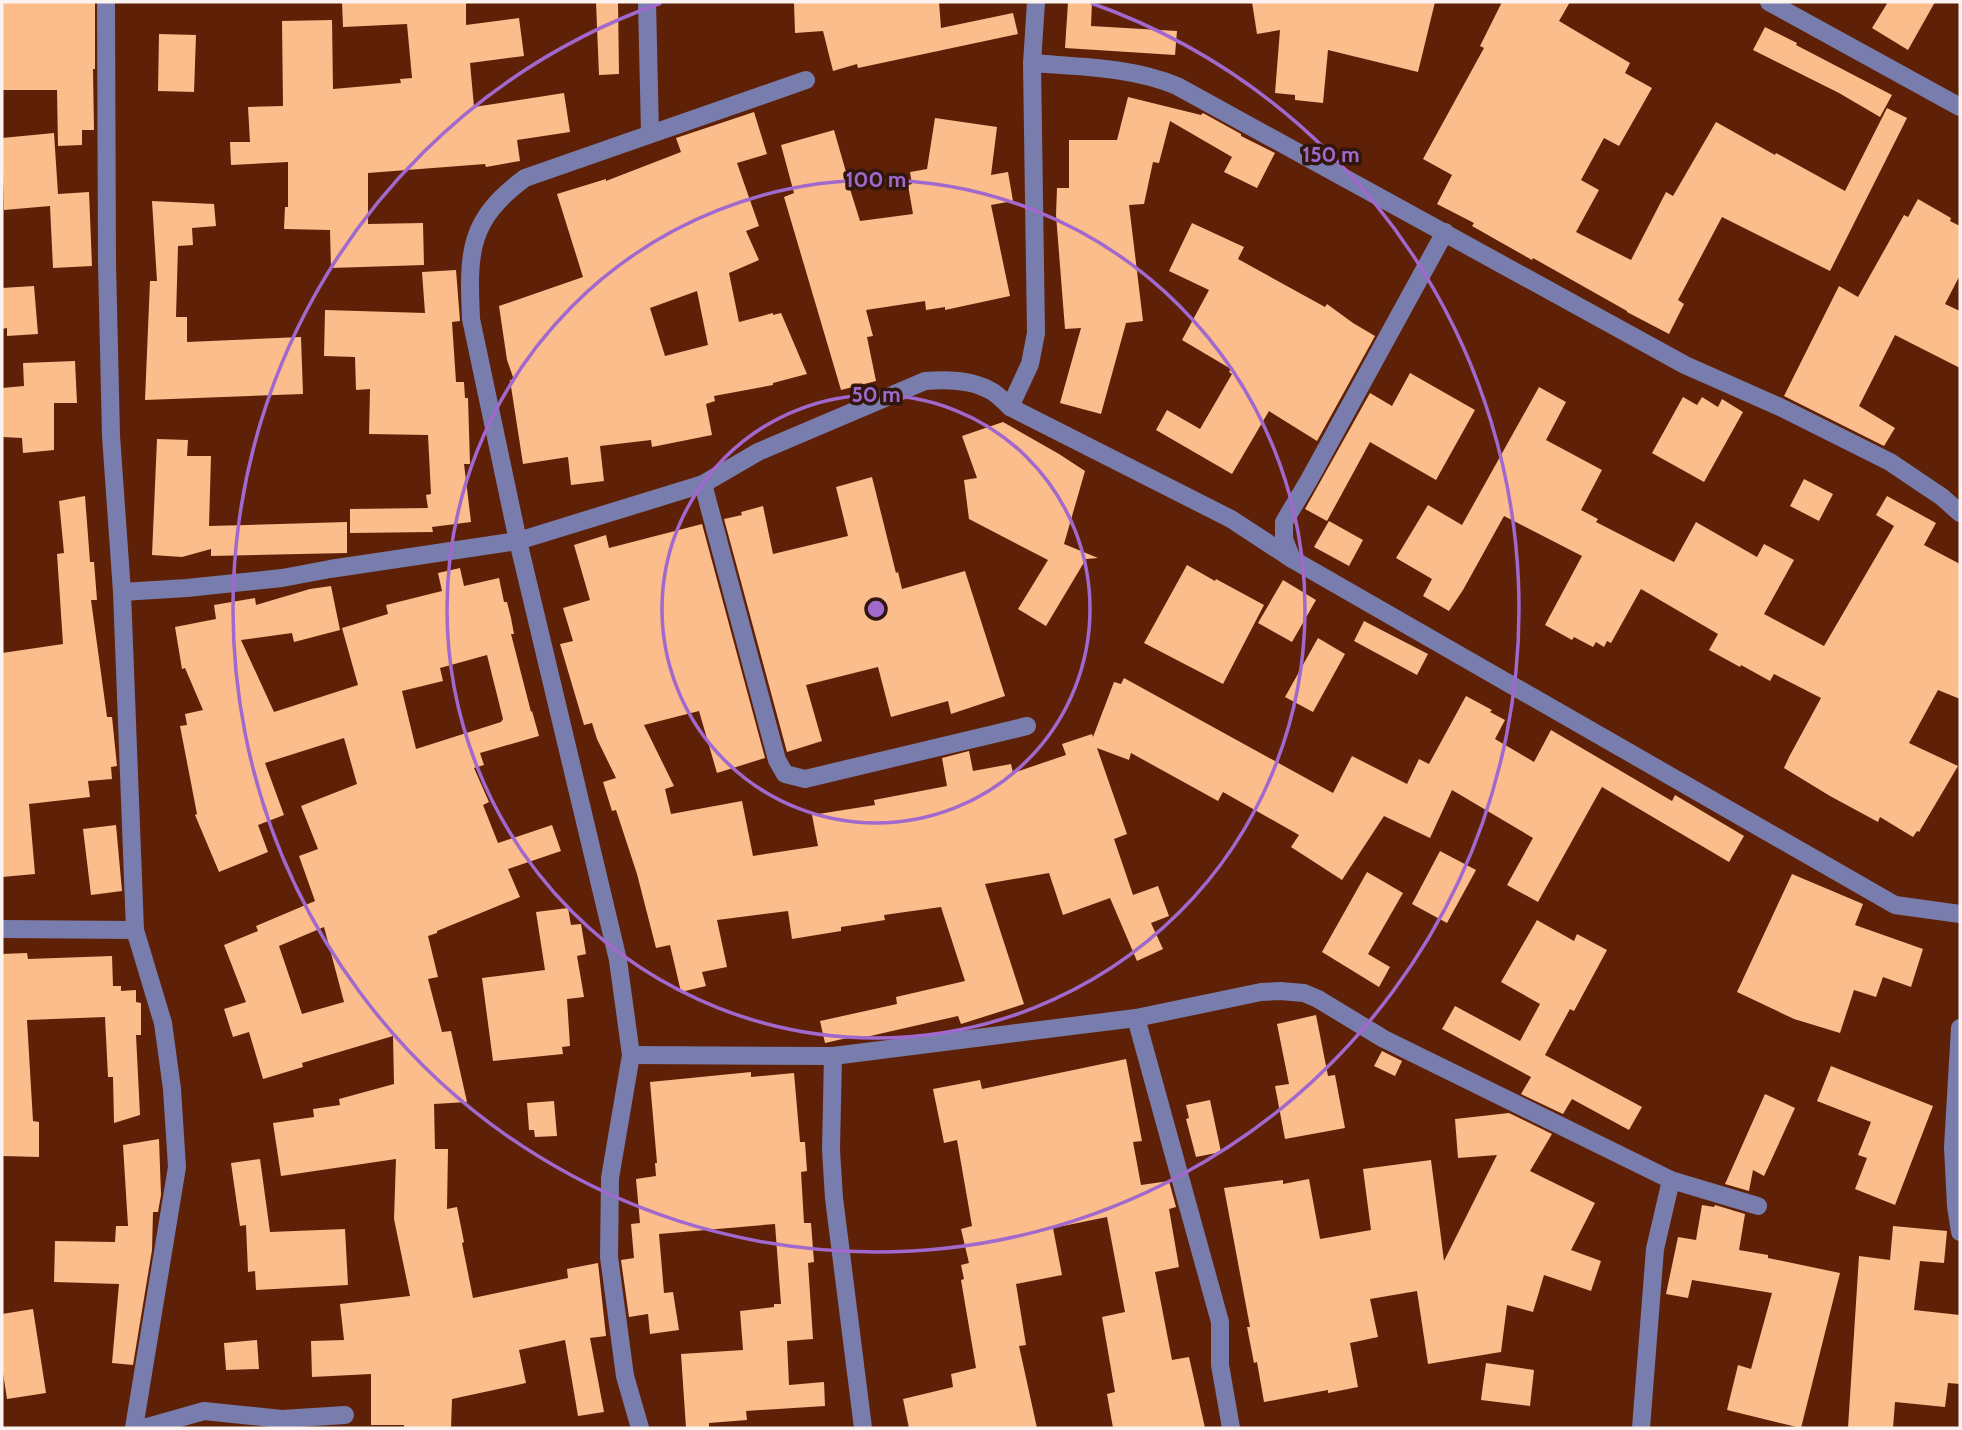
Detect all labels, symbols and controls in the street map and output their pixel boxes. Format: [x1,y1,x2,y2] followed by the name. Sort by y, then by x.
[1303,142,1359,167] text: 150 m
[846,167,906,192] text: 100 m
[851,382,901,407] text: 50 m
[864,597,888,621] centre of rings

